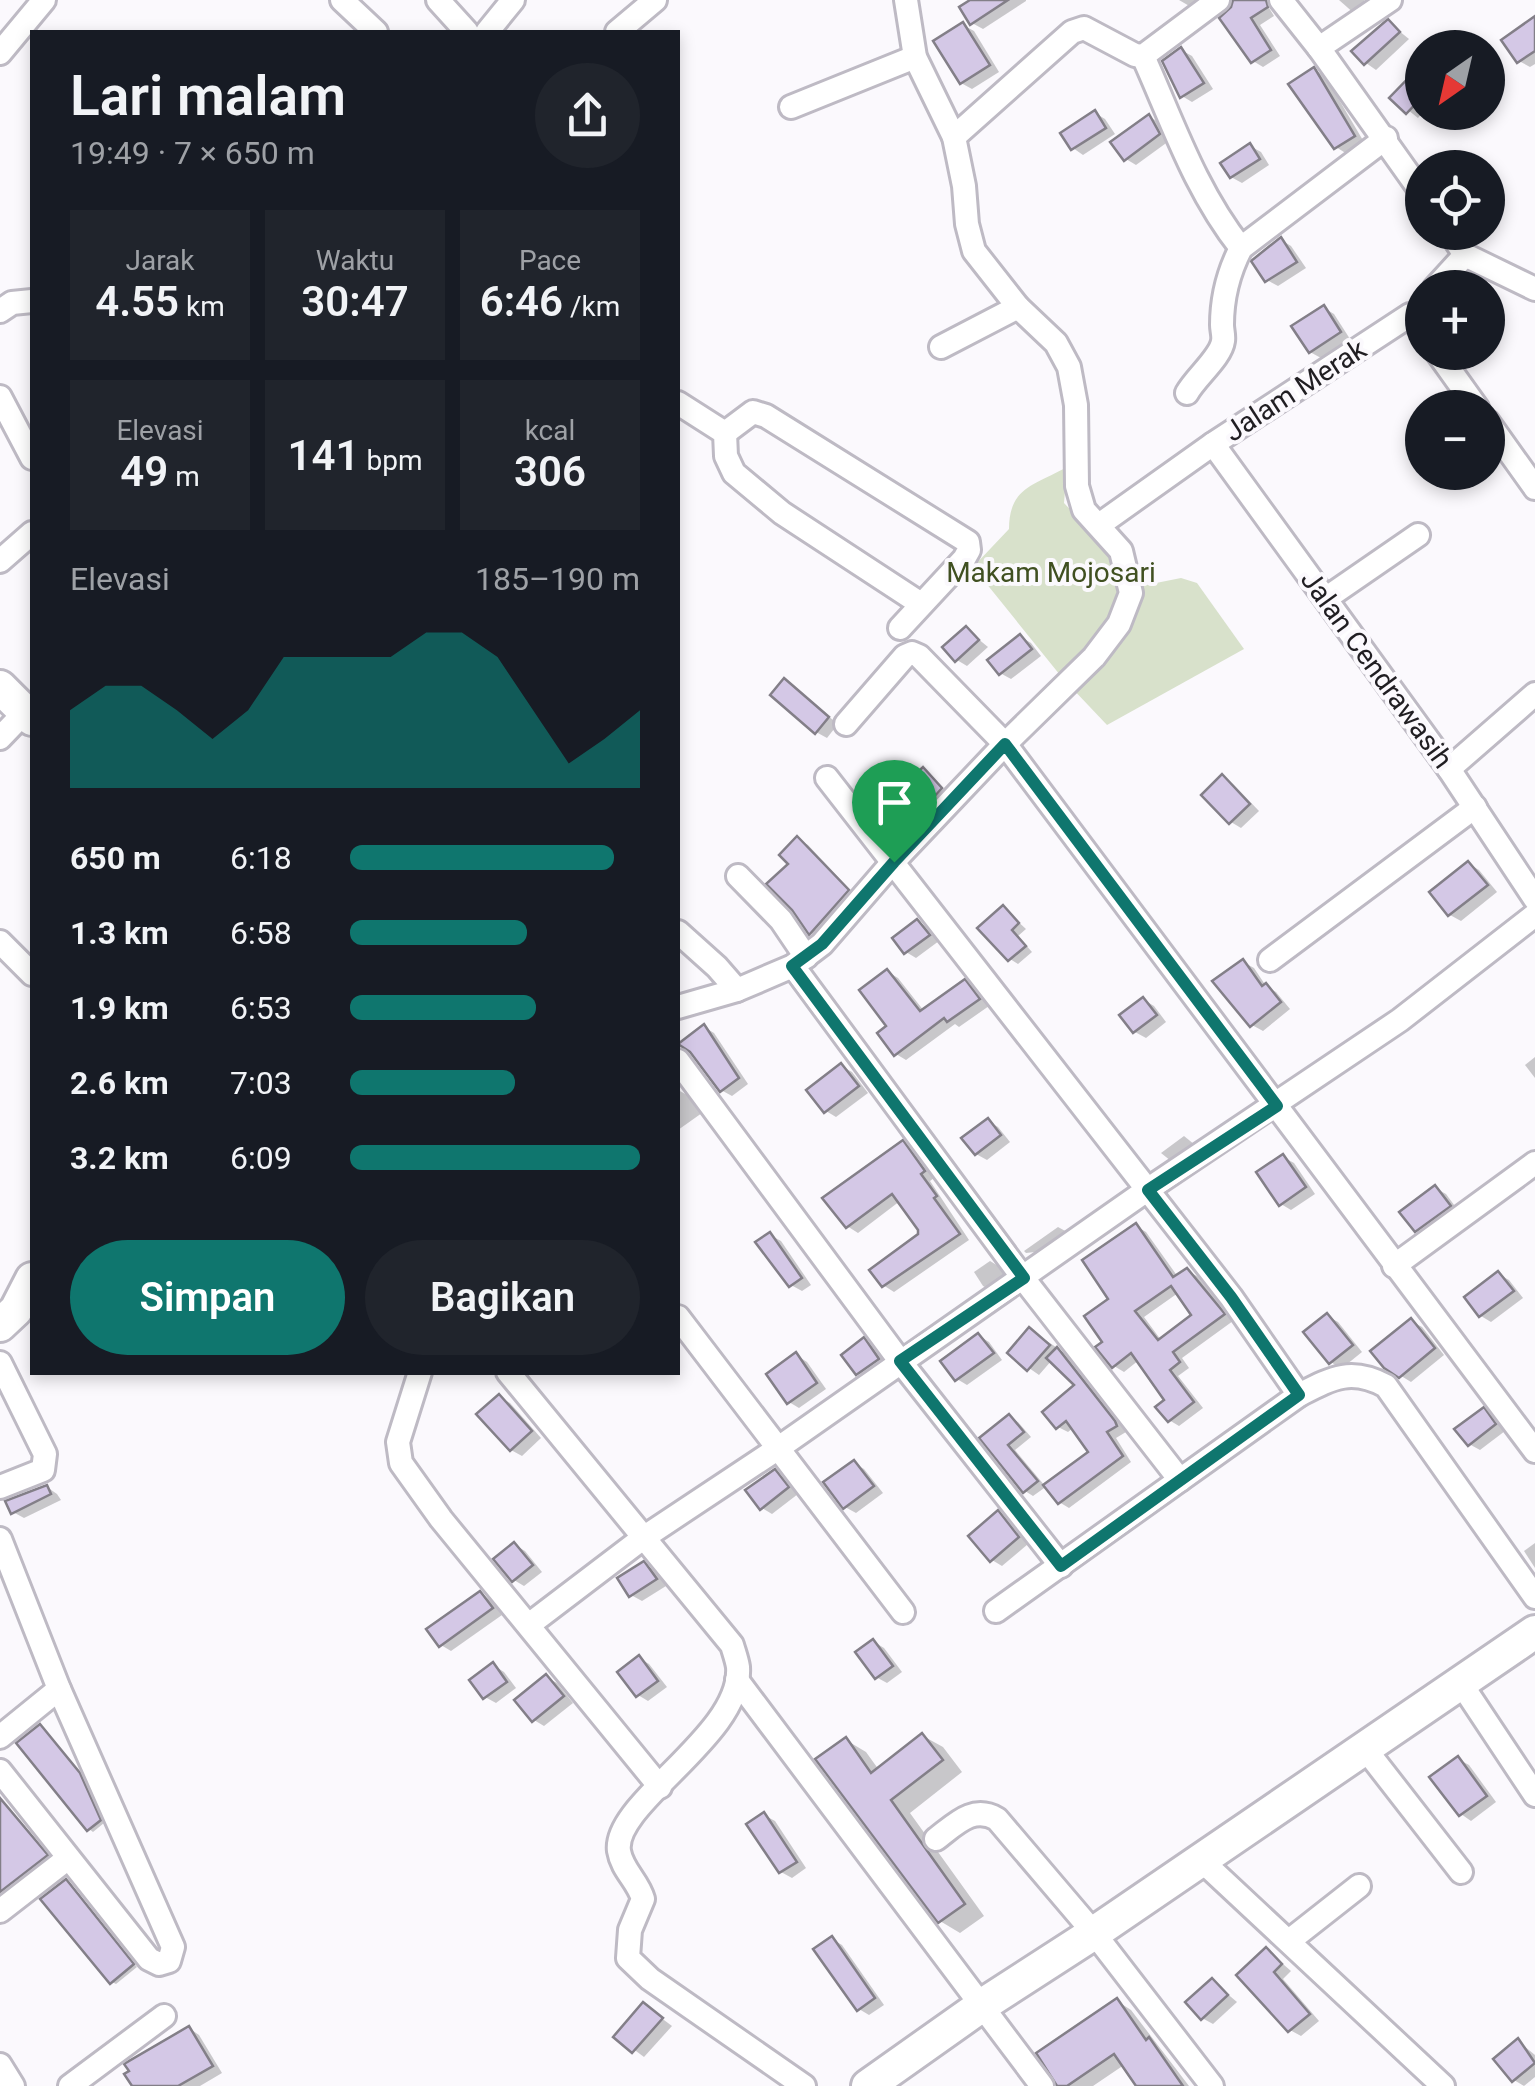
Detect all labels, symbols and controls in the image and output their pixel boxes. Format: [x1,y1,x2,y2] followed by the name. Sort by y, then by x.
[1405,30,1505,130] north arrow
[1405,30,1505,490] map controls
[535,63,640,168] button: share
[70,64,346,128] text: Lari malam
[70,134,315,172] text: 19:49 · 7 × 650 m
[1405,150,1505,250] button: locate
[125,244,195,277] text: Jarak
[316,244,394,277] text: Waktu
[519,244,581,277] text: Pace
[1405,270,1505,370] button: +
[95,277,179,326] text: 4.55
[301,277,409,326] text: 30:47
[480,277,563,326] text: 6:46
[179,290,225,323] text: km
[563,290,620,323] text: /km
[1218,332,1373,448] street label: Jalam Merak
[1405,390,1505,490] button: −
[116,414,204,447] text: Elevasi
[525,414,575,447] text: kcal
[288,431,360,480] text: 141
[360,444,422,477] text: bpm
[120,447,168,496] text: 49
[514,447,586,496] text: 306
[168,460,200,493] text: m
[946,556,1156,589] park label: Makam Mojosari
[70,560,170,598] text: Elevasi
[475,560,640,598] text: 185–190 m
[1294,564,1459,775] street label: Jalan Cendrawasih
[852,760,937,863] pin
[867,775,922,830] icon: arrive
[70,839,161,877] text: 650 m
[230,839,292,877] text: 6:18
[70,914,169,952] text: 1.3 km
[230,914,292,952] text: 6:58
[70,989,169,1027] text: 1.9 km
[230,989,292,1027] text: 6:53
[70,1064,169,1102] text: 2.6 km
[230,1064,292,1102] text: 7:03
[70,1139,169,1177] text: 3.2 km
[230,1139,292,1177] text: 6:09
[70,1240,345,1355] button: Simpan
[365,1240,640,1355] button: Bagikan

